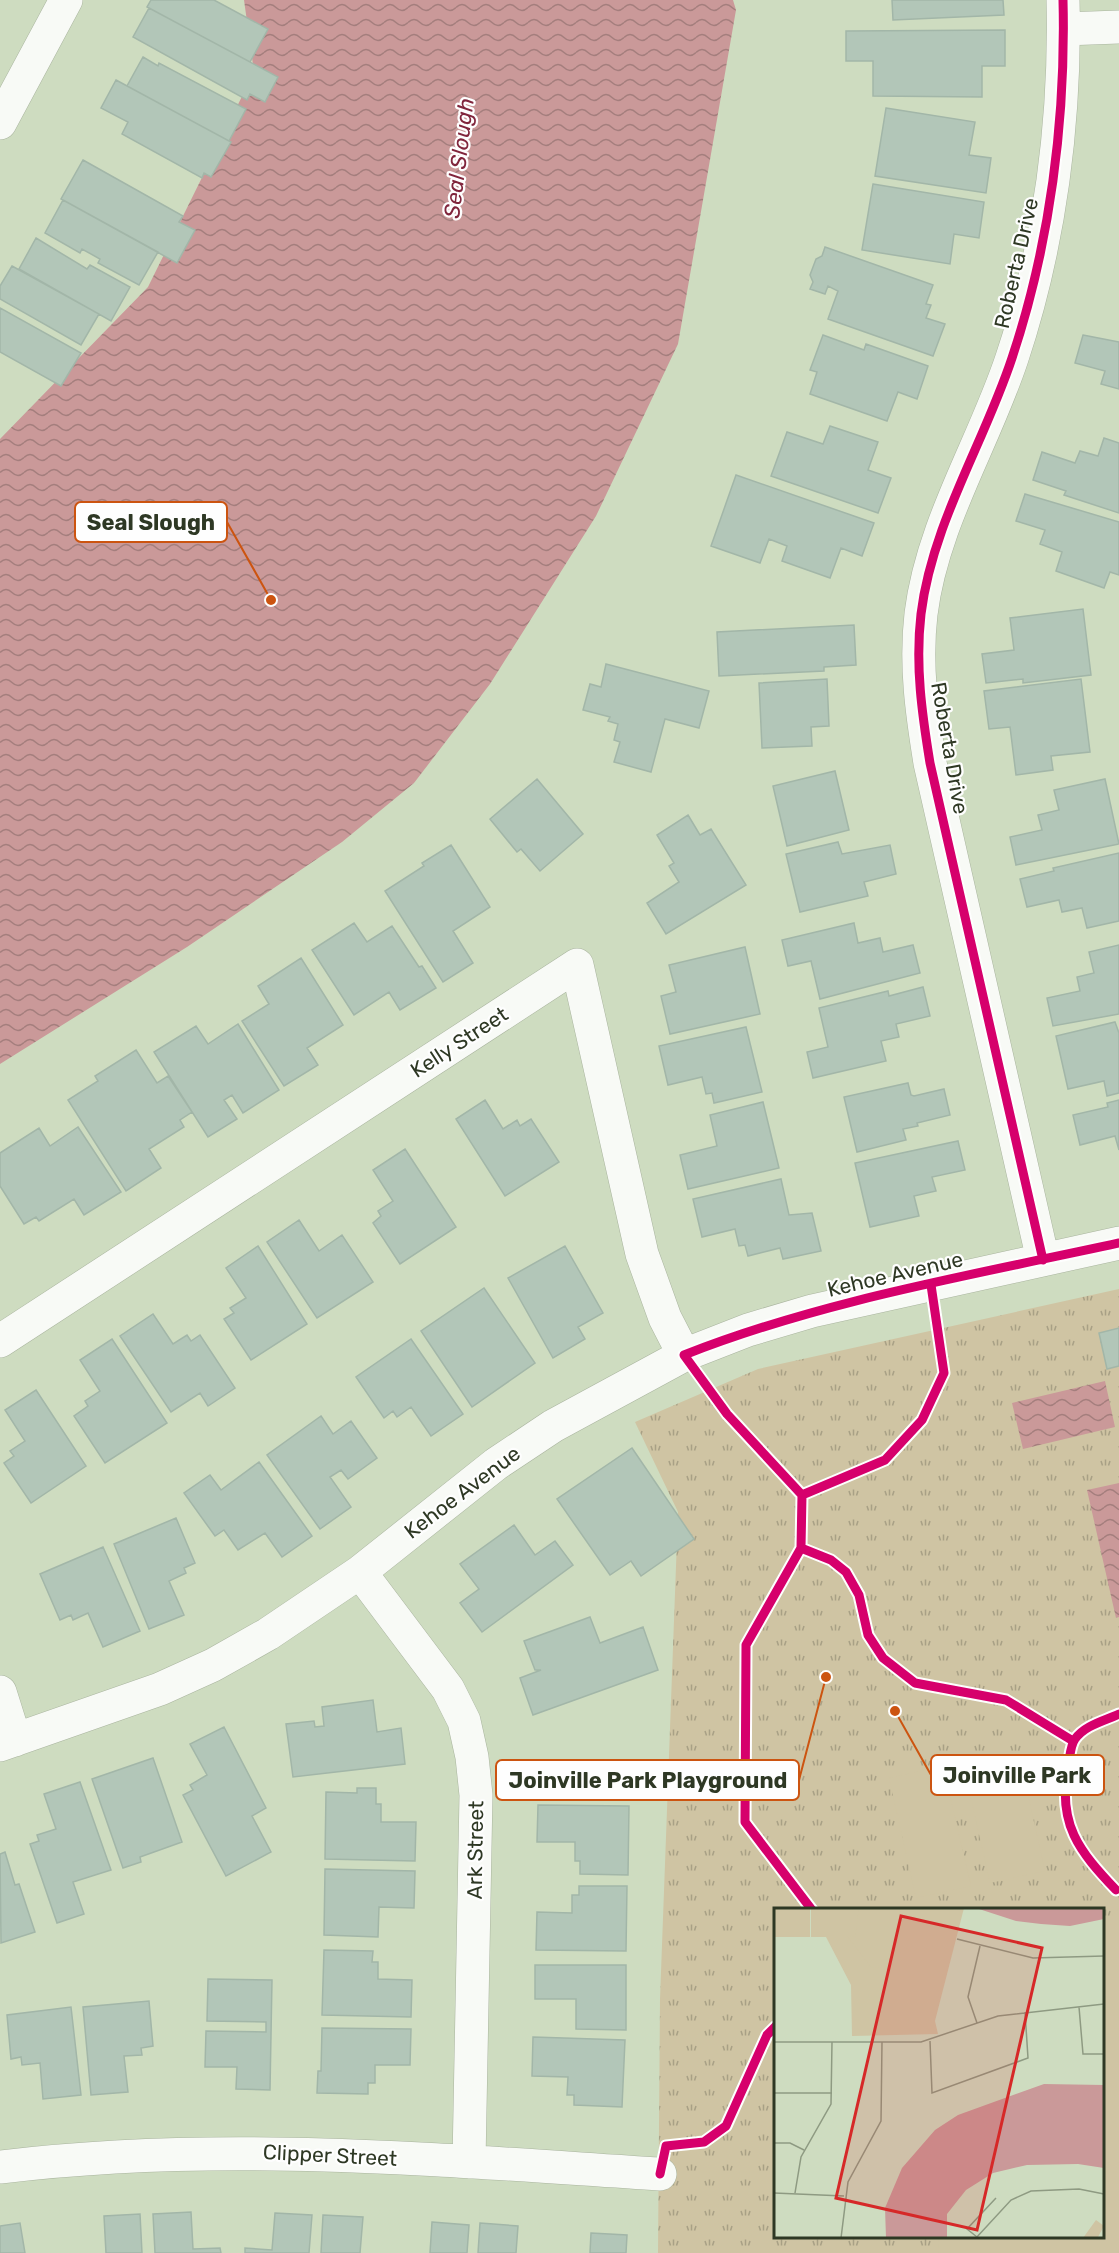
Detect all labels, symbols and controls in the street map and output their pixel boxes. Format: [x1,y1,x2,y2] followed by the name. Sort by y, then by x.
[438,96,480,220] water label: Seal Slough
[989,195,1043,331] street label: Roberta Drive
[75,502,227,542] callout: Seal Slough
[87,509,215,536] text: Seal Slough
[926,680,974,816] street label: Roberta Drive
[406,1001,512,1083] street label: Kelly Street
[825,1246,965,1302] street label: Kehoe Avenue
[399,1440,525,1544] street label: Kehoe Avenue
[931,1755,1104,1795] callout: Joinville Park
[496,1760,799,1800] callout: Joinville Park Playground
[943,1762,1091,1789] text: Joinville Park
[509,1767,787,1794] text: Joinville Park Playground
[462,1801,488,1899] street label: Ark Street
[774,1908,1104,2238] inset map
[262,2139,398,2171] street label: Clipper Street

